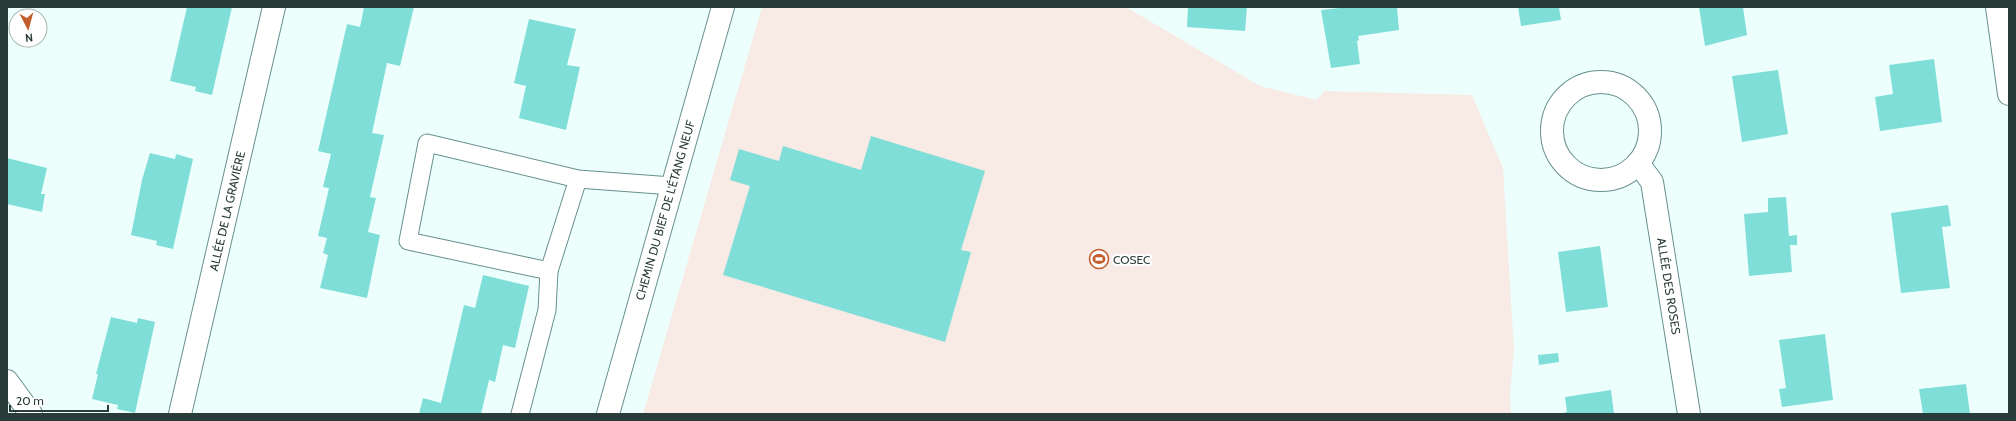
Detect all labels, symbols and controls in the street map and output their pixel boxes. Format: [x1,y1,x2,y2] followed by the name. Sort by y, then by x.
[8,8,48,48] north arrow
[24,31,34,45] text: N
[632,118,698,302] street label: CHEMIN DU BIEF DE L'ÉTANG NEUF
[206,149,248,272] street label: ALLÉE DE LA GRAVIÈRE
[1654,237,1684,335] street label: ALLÉE DES ROSES
[1088,248,1110,270] sports icon: COSEC
[1113,252,1150,267] place label: COSEC
[10,387,108,413] scale bar
[16,393,44,408] text: 20 m

